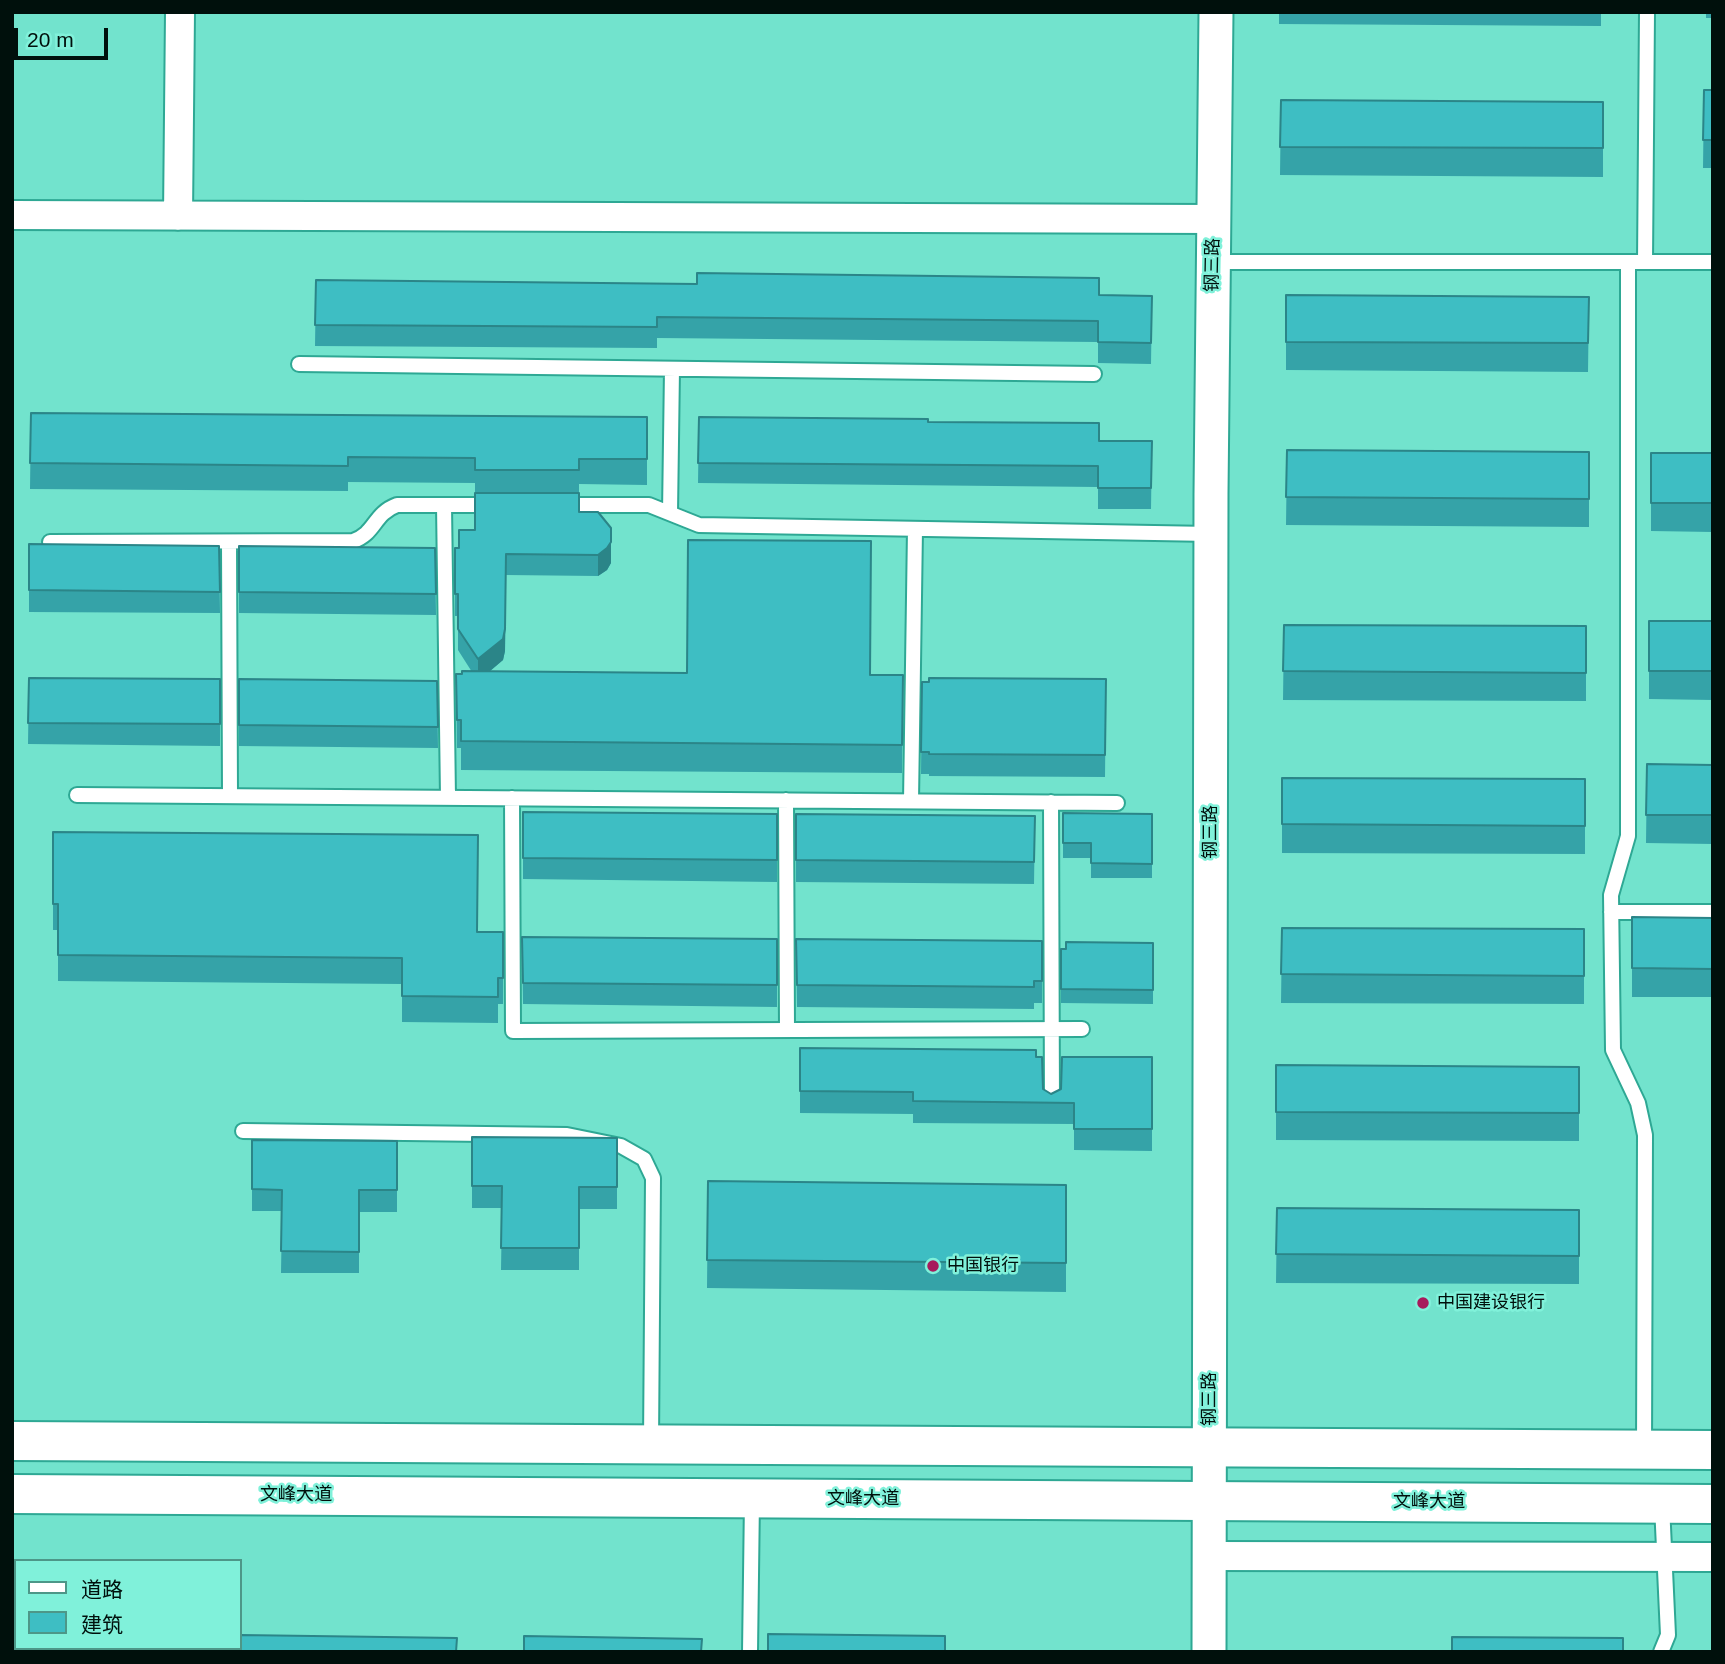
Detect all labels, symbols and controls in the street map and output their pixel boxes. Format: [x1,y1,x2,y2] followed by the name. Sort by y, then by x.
[18,14,112,58] scale bar
[27,28,74,51] text: 20 m
[1202,238,1224,292] street label: 钢三路
[1200,805,1222,859] street label: 钢三路
[947,1255,1019,1277] place label: 中国银行
[925,1258,941,1274] marker: 中国银行
[1437,1292,1545,1314] place label: 中国建设银行
[1415,1295,1431,1311] marker: 中国建设银行
[1199,1372,1221,1426] street label: 钢三路
[260,1484,332,1506] street label: 文峰大道
[827,1488,899,1510] street label: 文峰大道
[1393,1491,1465,1513] street label: 文峰大道
[14,1559,242,1650] legend
[81,1578,123,1601] text: 道路
[81,1613,123,1636] text: 建筑

